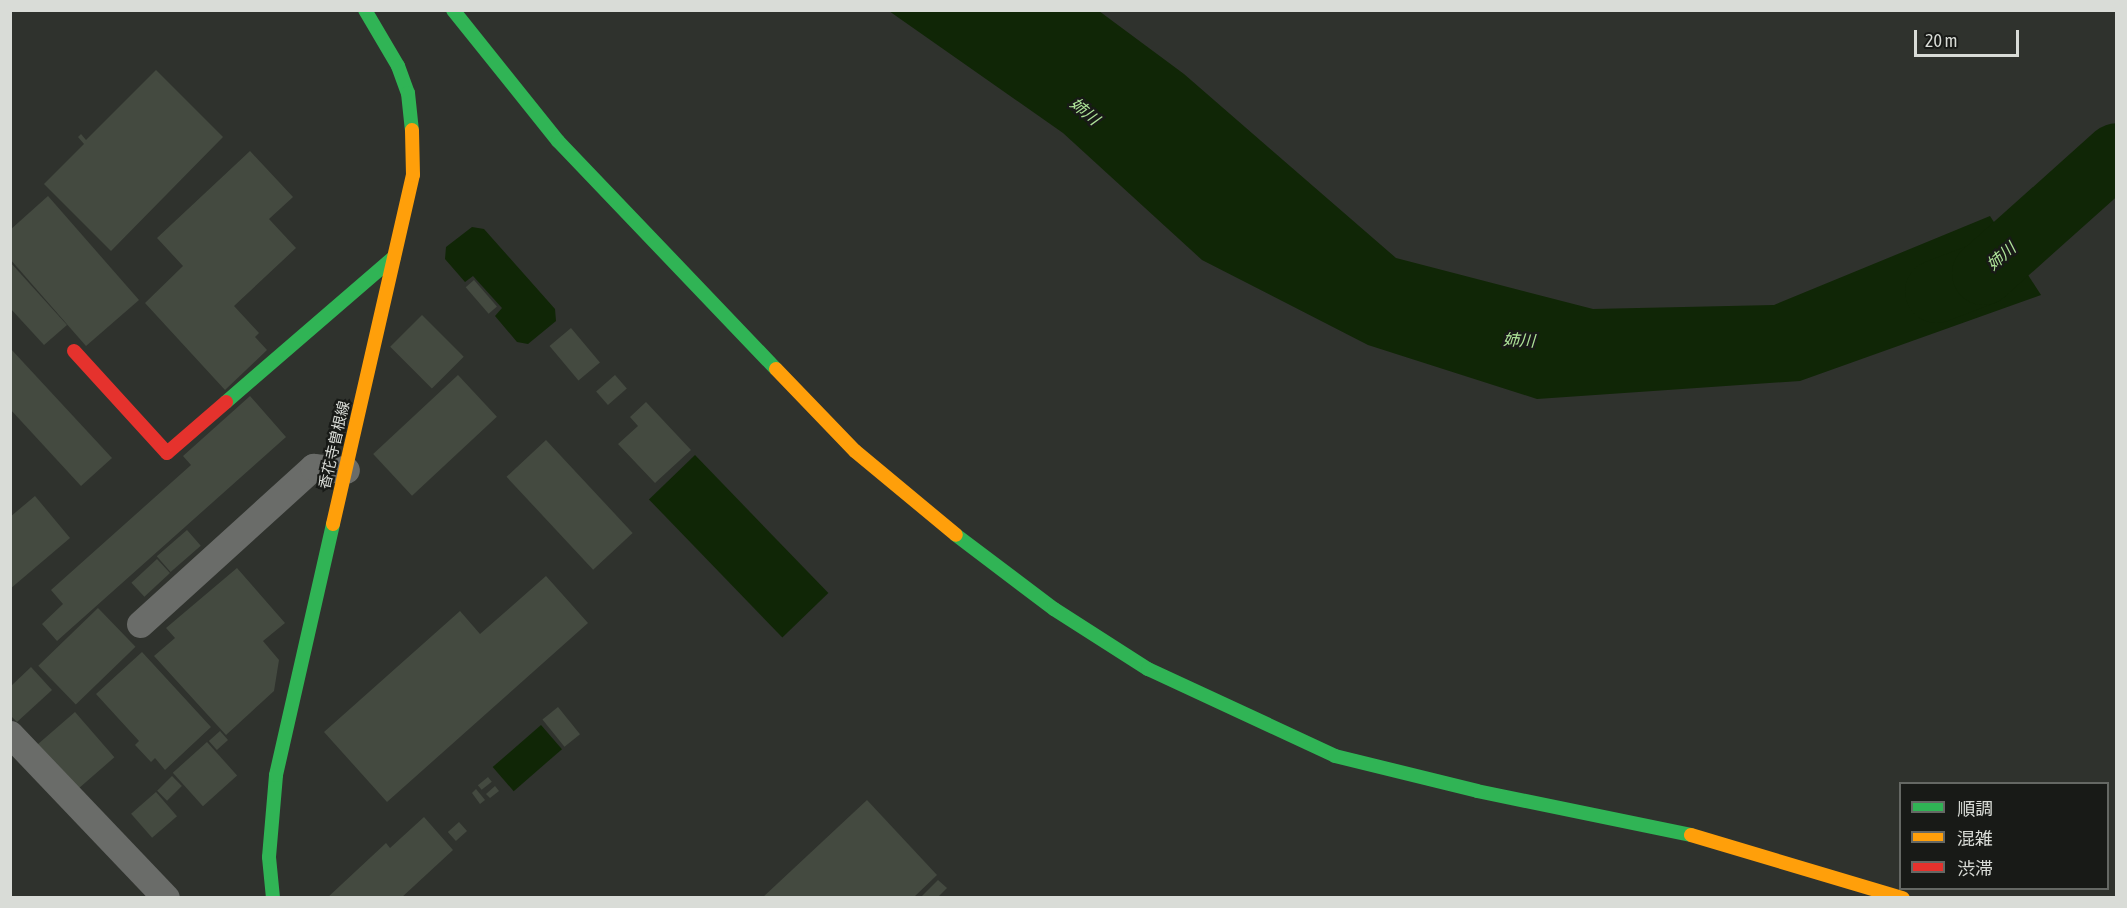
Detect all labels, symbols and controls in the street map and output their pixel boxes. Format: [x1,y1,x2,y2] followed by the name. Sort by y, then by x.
[1917,18,2022,56] scale bar
[1925,30,1957,51] text: 20 m
[1067,93,1103,129] water label: 姉川
[1983,238,2019,274] water label: 姉川
[1503,330,1535,350] water label: 姉川
[315,399,353,491] street label: 香花寺曽根線
[1899,782,2109,890] legend
[1957,798,1993,819] text: 順調
[1957,828,1993,849] text: 混雑
[1957,858,1993,879] text: 渋滞

